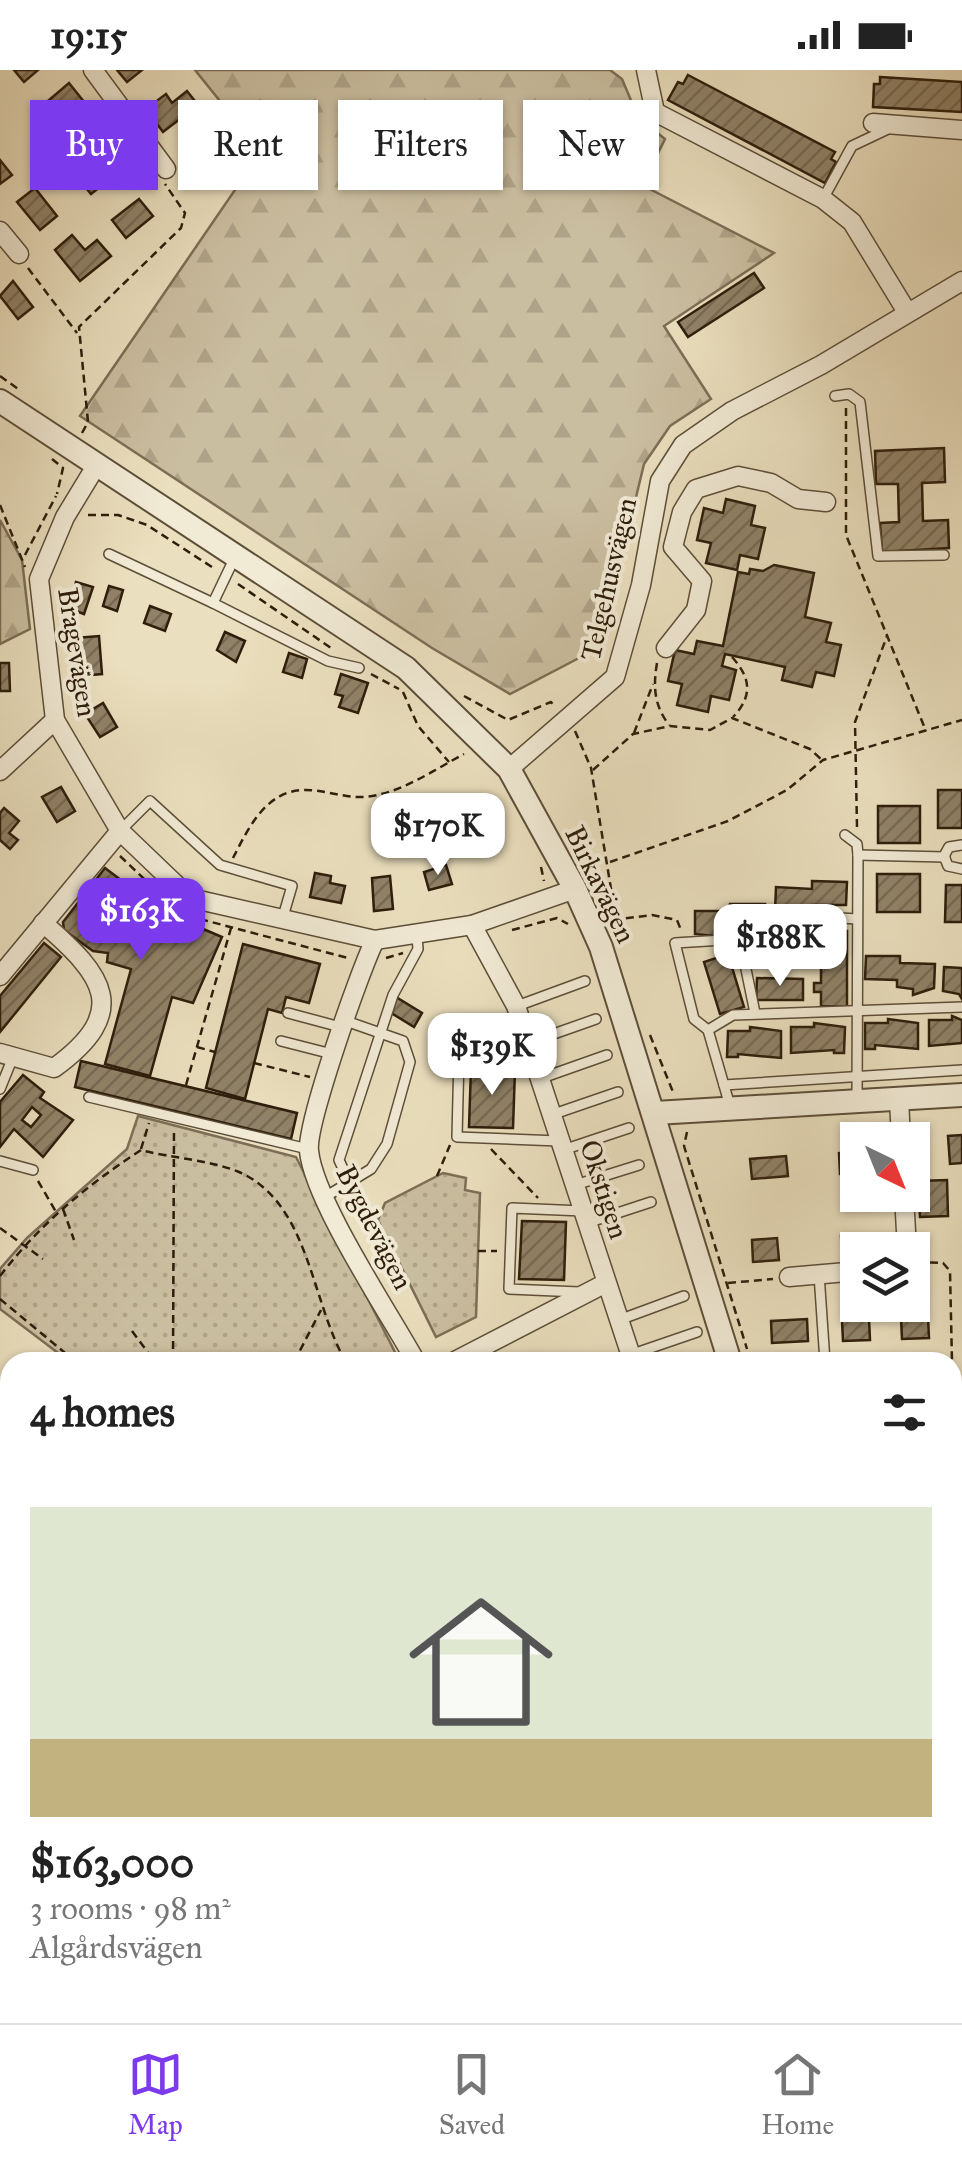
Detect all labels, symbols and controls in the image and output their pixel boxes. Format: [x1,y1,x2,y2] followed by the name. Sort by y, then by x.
[50,12,127,58] text: 19:15
[30,100,158,190] chip: Buy
[178,100,318,190] chip: Rent
[338,100,503,190] chip: Filters
[523,100,659,190] chip: New
[573,494,644,664] street label: Telgehusvägen
[50,585,105,719] street label: Bragevägen
[368,793,508,878] pin: $170K
[393,806,483,845] text: $170K
[557,820,644,949] street label: Birkavägen
[71,878,211,963] pin: $163K
[99,891,183,930] text: $163K
[710,904,850,989] pin: $188K
[736,917,824,956] text: $188K
[422,1013,562,1098] pin: $139K
[450,1026,534,1065] text: $139K
[840,1122,930,1212] north arrow
[840,1122,930,1322] map controls
[572,1135,637,1243] street label: Okstigen
[328,1159,421,1295] street label: Bygdevägen
[840,1232,930,1322] button: layers
[877,1385,932,1440] icon: filters
[30,1386,175,1438] text: 4 homes
[391,1572,571,1752] icon: home
[30,1837,194,1889] text: $163,000
[30,1889,231,1928] text: 3 rooms · 98 m²
[30,1928,203,1967] text: Algårdsvägen
[128,2047,183,2142] tab: Map
[439,2047,505,2142] tab: Saved
[761,2047,834,2142] tab: Home

